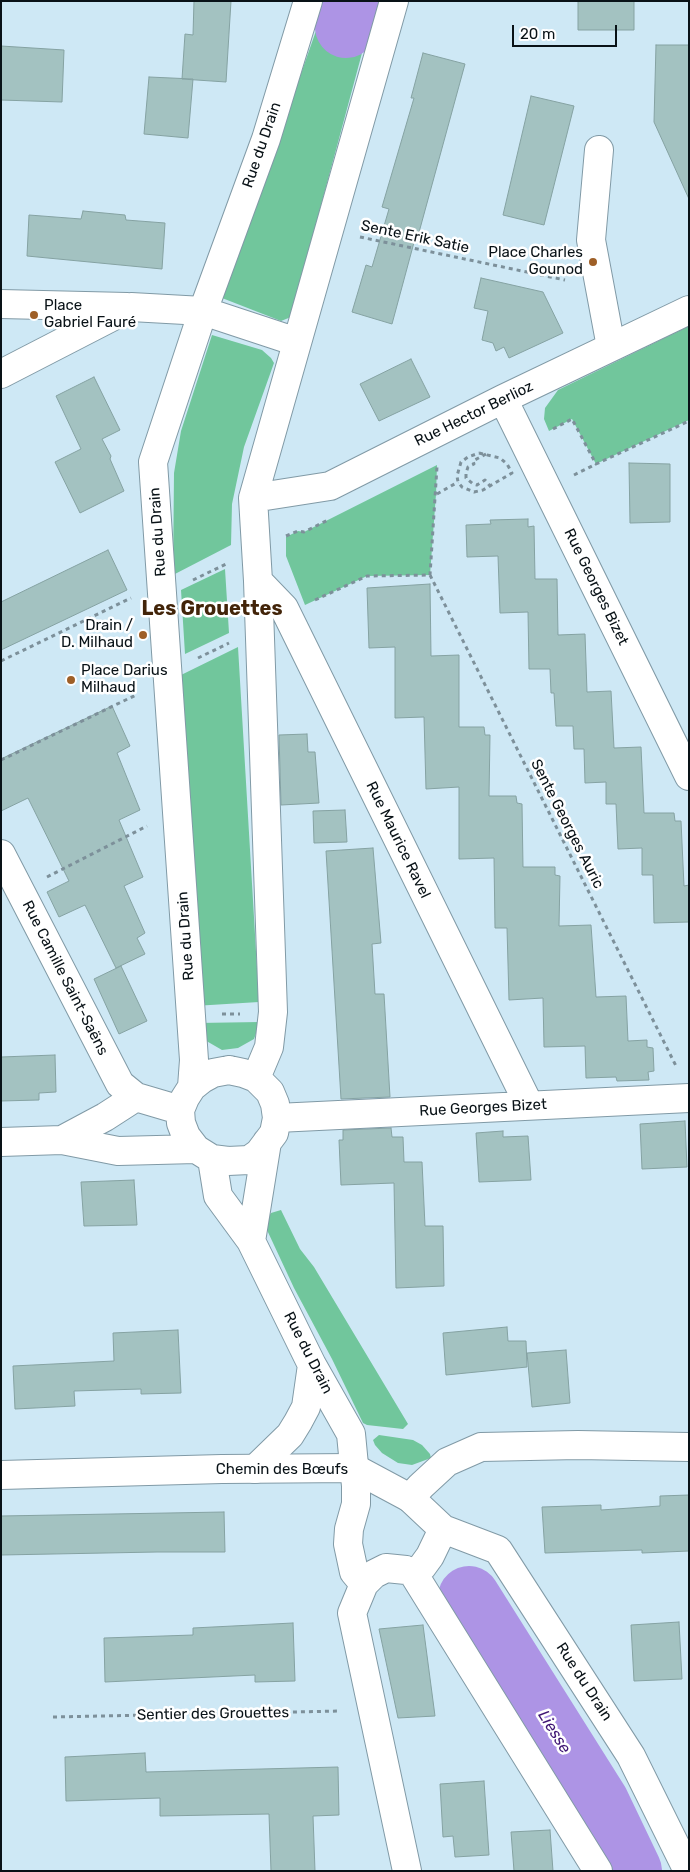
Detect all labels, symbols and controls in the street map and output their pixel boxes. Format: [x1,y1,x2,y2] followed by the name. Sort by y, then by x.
[515,15,620,47] scale bar
[520,25,555,43] text: 20 m
[239,100,285,190] street label: Rue du Drain
[359,217,471,257] street label: Sente Erik Satie
[488,244,583,279] place label: Place Charles Gounod
[587,256,599,268] marker: Place Charles Gounod
[44,297,136,332] place label: Place Gabriel Fauré
[28,309,40,321] marker: Place Gabriel Fauré
[412,377,536,451] street label: Rue Hector Berlioz
[146,487,170,577] street label: Rue du Drain
[560,526,632,648] street label: Rue Georges Bizet
[142,597,282,621] district label: Les Grouettes
[61,617,133,652] place label: Drain / D. Milhaud
[137,629,149,641] marker: Drain / D. Milhaud
[81,662,168,697] place label: Place Darius Milhaud
[65,674,77,686] marker: Place Darius Milhaud
[527,756,607,892] street label: Sente Georges Auric
[362,779,434,901] street label: Rue Maurice Ravel
[174,891,198,981] street label: Rue du Drain
[18,898,112,1058] street label: Rue Camille Saint-Saëns
[419,1096,547,1120] street label: Rue Georges Bizet
[280,1309,336,1397] street label: Rue du Drain
[216,1461,348,1479] street label: Chemin des Bœufs
[552,1640,616,1724] street label: Rue du Drain
[137,1704,289,1724] street label: Sentier des Grouettes
[533,1707,575,1757] water label: Liesse

